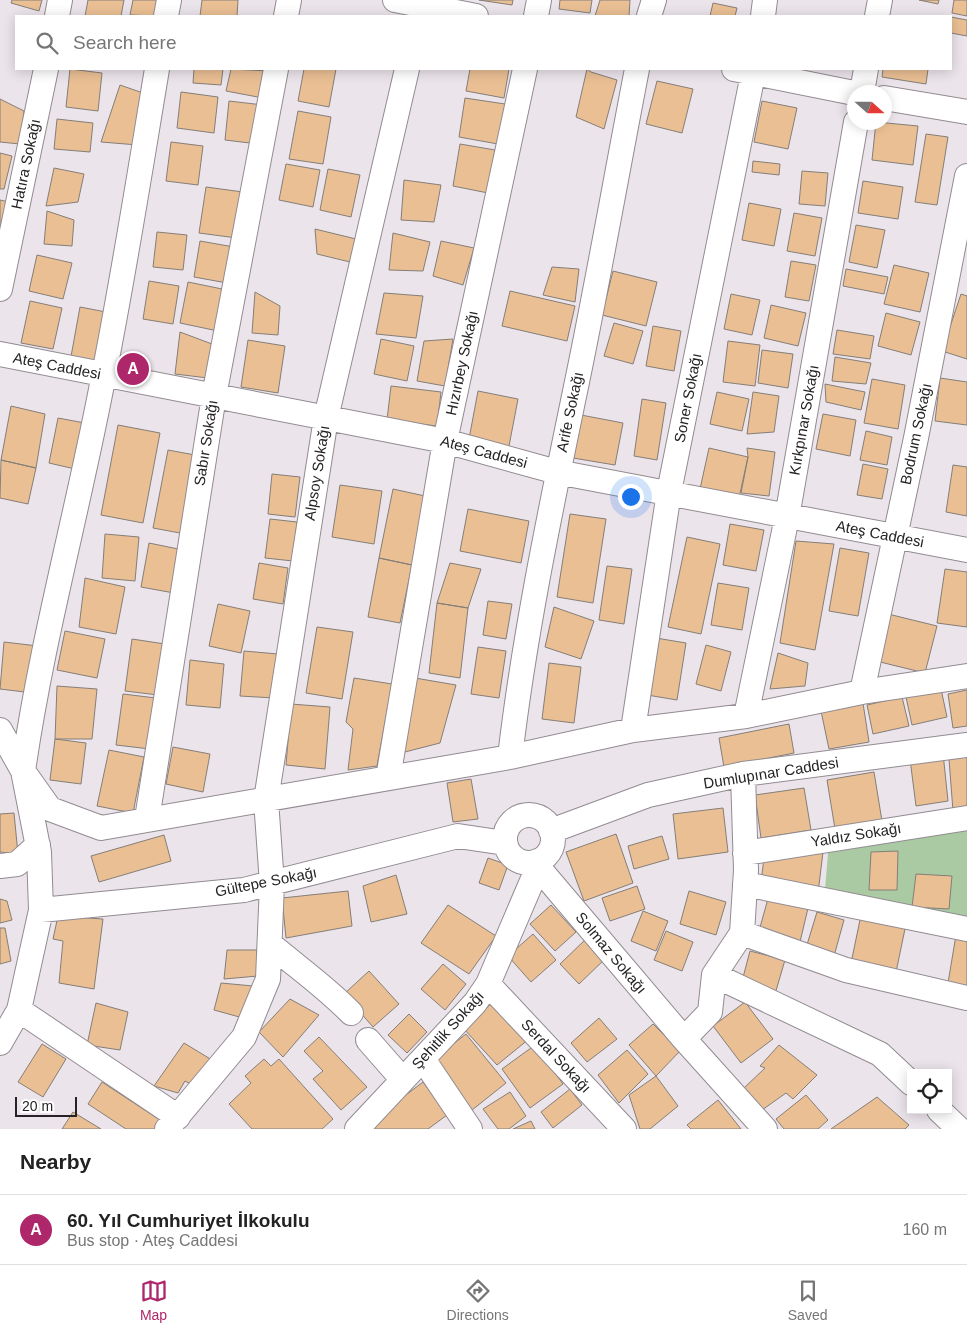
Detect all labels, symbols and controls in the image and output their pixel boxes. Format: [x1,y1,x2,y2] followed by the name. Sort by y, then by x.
[15,15,952,70] search box
[33,29,61,57] icon: search
[73,32,177,53] text: Search here
[847,85,892,130] north arrow
[8,117,43,211] street label: Hatıra Sokağı
[442,309,481,417] street label: Hızırbey Sokağı
[12,349,103,382] street label: Ateş Caddesi
[117,350,149,388] pin: A
[670,352,705,444] street label: Soner Sokağı
[785,363,822,476] street label: Kırkpınar Sokağı
[553,370,586,454] street label: Arife Sokağı
[896,382,935,486] street label: Bodrum Sokağı
[190,399,221,487] street label: Sabır Sokağı
[301,424,332,522] street label: Alpsoy Sokağı
[439,432,529,471] street label: Ateş Caddesi
[618,484,644,510] your location
[835,517,926,550] street label: Ateş Caddesi
[702,753,840,792] street label: Dumlupınar Caddesi
[809,819,902,850] street label: Yaldız Sokağı
[214,863,318,900] street label: Gültepe Sokağı
[572,909,650,997] street label: Solmaz Sokağı
[408,987,487,1072] street label: Şehitlik Sokağı
[518,1015,595,1096] street label: Serdal Sokağı
[907,1069,952,1114] map controls
[907,1069,952,1114] button: locate
[15,1094,78,1117] scale bar
[22,1098,53,1114] text: 20 m
[20,1150,91,1173] text: Nearby
[67,1210,310,1231] text: 60. Yıl Cumhuriyet İlkokulu
[30,1221,42,1238] text: A
[903,1221,947,1238] text: 160 m
[67,1232,238,1249] text: Bus stop · Ateş Caddesi
[140,1277,168,1323] tab: Map
[447,1277,509,1323] tab: Directions
[788,1277,827,1323] tab: Saved

